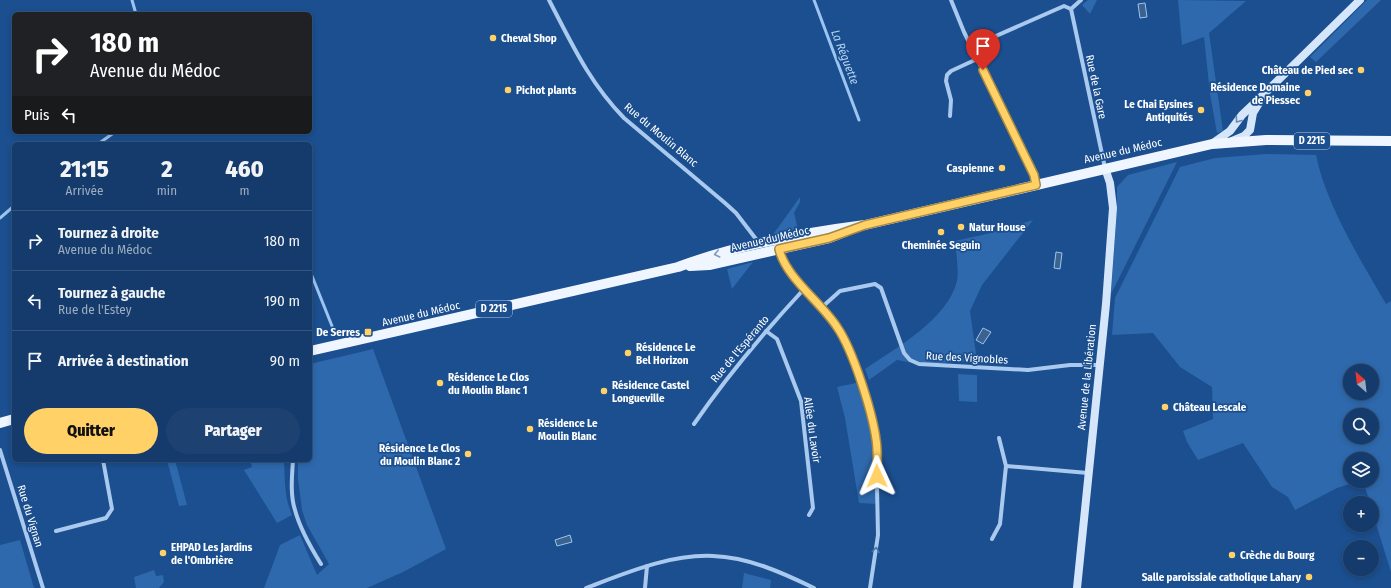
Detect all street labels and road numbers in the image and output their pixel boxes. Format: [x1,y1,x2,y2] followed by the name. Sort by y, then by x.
[1083,54,1109,120] street label: Rue de la Gare
[622,100,701,170] street label: Rue du Moulin Blanc
[1294,133,1330,149] road number: D 2215
[1083,136,1163,166] street label: Avenue du Médoc
[730,224,810,254] street label: Avenue du Médoc
[381,299,461,329] street label: Avenue du Médoc
[476,301,512,317] road number: D 2215
[708,313,772,385] street label: Rue de l'Espéranto
[1075,324,1099,430] street label: Avenue de la Libération
[926,349,1009,367] street label: Rue des Vignobles
[801,396,823,464] street label: Allée du Lavoir
[14,483,46,549] street label: Rue du Vignan

